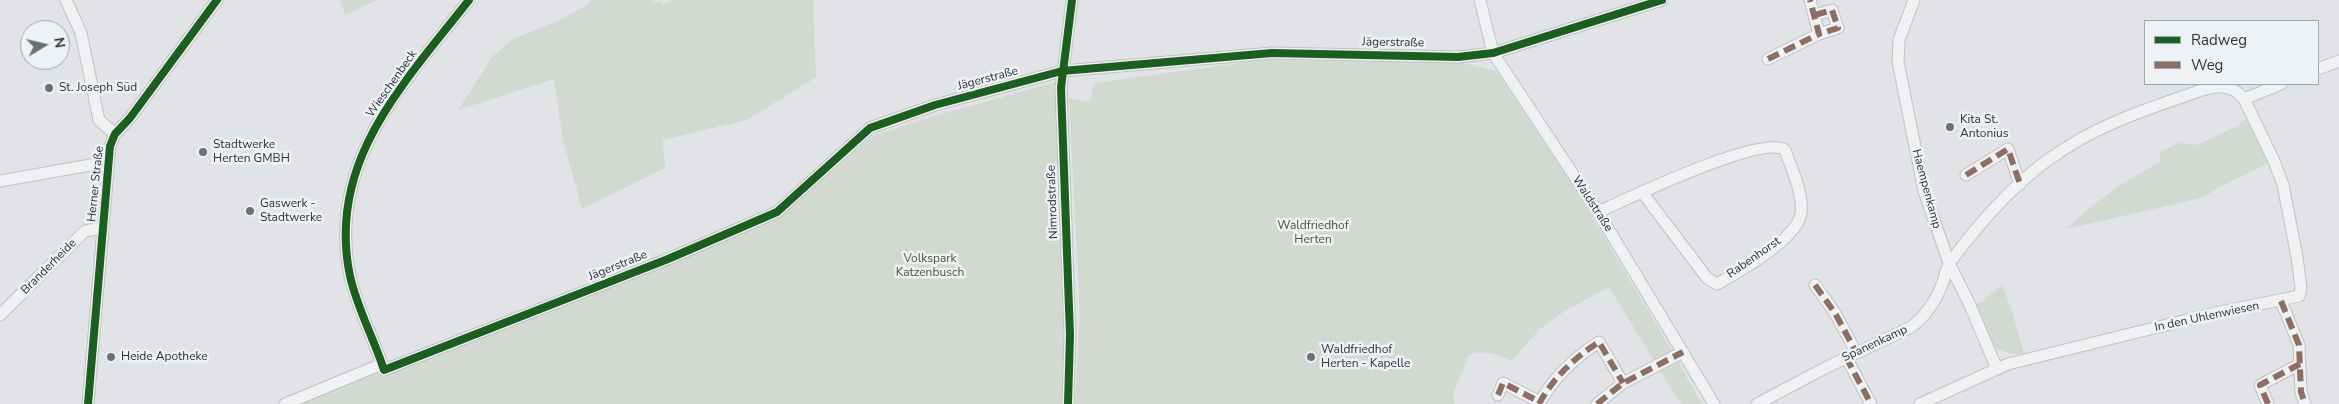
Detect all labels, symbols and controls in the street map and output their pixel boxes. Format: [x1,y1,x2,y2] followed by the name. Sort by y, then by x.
[20,20,70,70] north arrow
[2144,20,2319,85] legend
[2191,30,2247,50] text: Radweg
[1362,35,1424,51] street label: Jägerstraße
[49,36,70,49] text: N
[364,48,420,120] street label: Wieschenbeck
[2191,55,2223,75] text: Weg
[956,64,1020,94] street label: Jägerstraße
[59,81,137,95] place label: St. Joseph Süd
[43,82,55,94] marker: St. Joseph Süd
[1960,113,2008,141] place label: Kita St. Antonius
[1944,121,1956,133] marker: Kita St. Antonius
[213,138,290,166] place label: Stadtwerke Herten GMBH
[85,145,107,223] street label: Herner Straße
[197,146,209,158] marker: Stadtwerke Herten GMBH
[1908,148,1944,230] street label: Haempenkamp
[1045,165,1061,239] street label: Nimrodstraße
[1569,173,1615,235] street label: Waldstraße
[260,197,322,225] place label: Gaswerk - Stadtwerke
[244,205,256,217] marker: Gaswerk - Stadtwerke
[1277,219,1349,247] park label: Waldfriedhof Herten
[1724,234,1784,282] street label: Rabenhorst
[18,236,80,298] street label: Branderheide
[586,248,650,284] street label: Jägerstraße
[896,252,964,280] park label: Volkspark Katzenbusch
[2153,299,2261,335] street label: In den Uhlenwiesen
[1840,323,1910,365] street label: Spanenkamp
[1321,343,1410,371] place label: Waldfriedhof Herten - Kapelle
[121,350,208,364] place label: Heide Apotheke
[105,351,117,363] marker: Heide Apotheke
[1305,351,1317,363] marker: Waldfriedhof Herten - Kapelle

